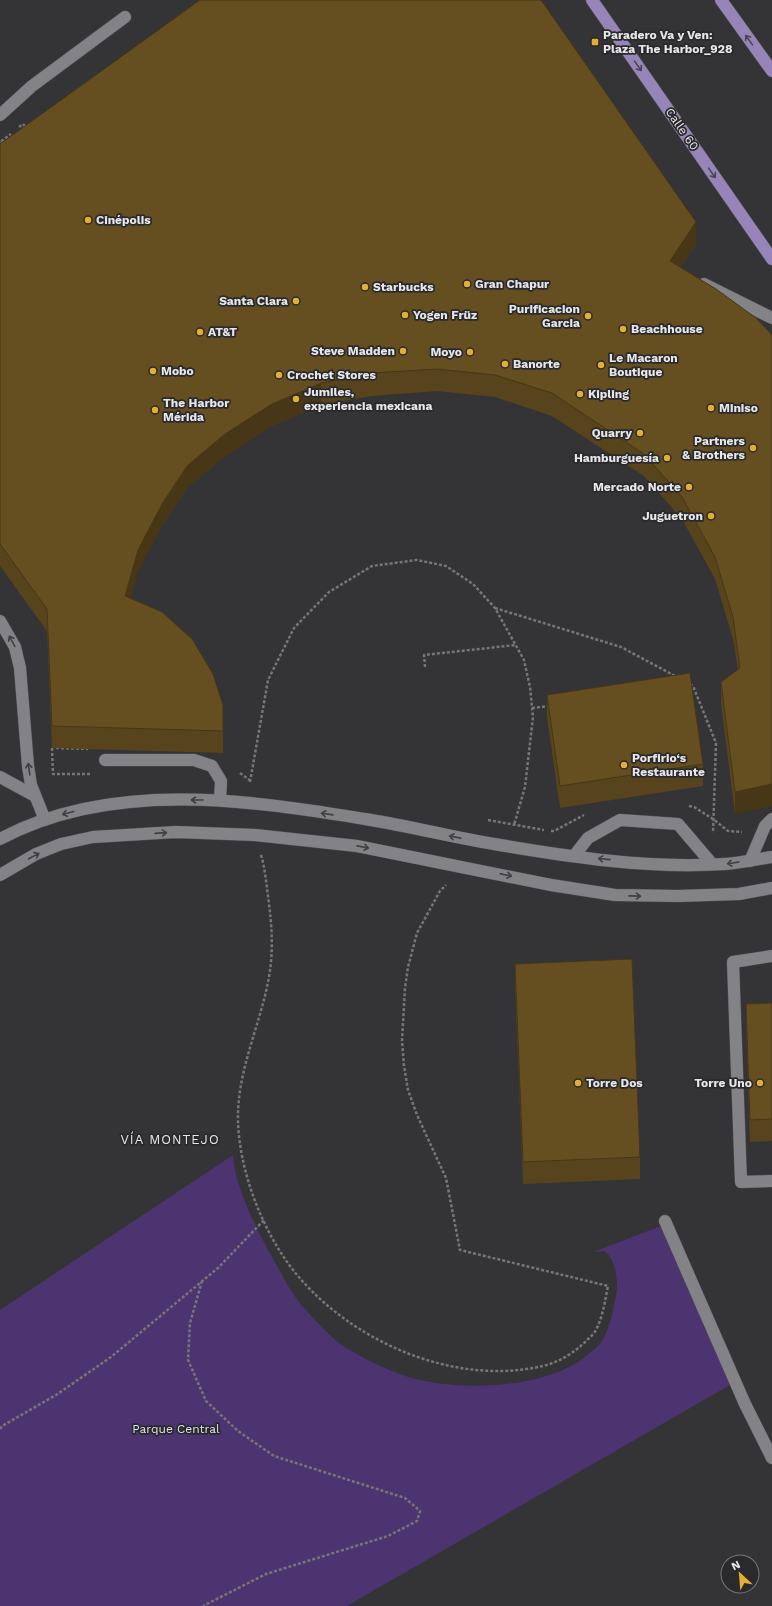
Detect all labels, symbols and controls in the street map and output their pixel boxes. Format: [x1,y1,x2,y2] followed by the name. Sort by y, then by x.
[603,28,732,56] place label: Paradero Va y Ven: Plaza The Harbor_928
[745,34,753,45] one-way arrow
[590,37,600,47] marker: Paradero Va y Ven: Plaza The Harbor_928
[634,61,642,72] one-way arrow
[662,105,702,153] street label: Calle 60
[708,167,716,178] one-way arrow
[96,213,151,227] place label: Cinépolis
[83,215,93,225] marker: Cinépolis
[475,277,550,291] place label: Gran Chapur
[462,279,472,289] marker: Gran Chapur
[373,280,434,294] place label: Starbucks
[360,282,370,292] marker: Starbucks
[219,294,288,308] place label: Santa Clara
[291,296,301,306] marker: Santa Clara
[509,302,580,330] place label: Purificacion Garcia
[413,308,477,322] place label: Yogen Früz
[400,310,410,320] marker: Yogen Früz
[583,311,593,321] marker: Purificacion Garcia
[631,322,703,336] place label: Beachhouse
[618,324,628,334] marker: Beachhouse
[208,325,237,339] place label: AT&T
[195,327,205,337] marker: AT&T
[311,344,395,358] place label: Steve Madden
[430,345,462,359] place label: Moyo
[398,346,408,356] marker: Steve Madden
[465,347,475,357] marker: Moyo
[609,351,678,379] place label: Le Macaron Boutique
[513,357,560,371] place label: Banorte
[500,359,510,369] marker: Banorte
[596,360,606,370] marker: Le Macaron Boutique
[161,364,194,378] place label: Mobo
[148,366,158,376] marker: Mobo
[287,368,376,382] place label: Crochet Stores
[274,370,284,380] marker: Crochet Stores
[304,385,432,413] place label: Jumiles, experiencia mexicana
[588,387,629,401] place label: Kipling
[575,389,585,399] marker: Kipling
[291,394,301,404] marker: Jumiles, experiencia mexicana
[163,396,230,424] place label: The Harbor Mérida
[719,401,758,415] place label: Miniso
[706,403,716,413] marker: Miniso
[150,405,160,415] marker: The Harbor Mérida
[592,426,632,440] place label: Quarry
[635,428,645,438] marker: Quarry
[682,434,746,462] place label: Partners & Brothers
[748,443,758,453] marker: Partners & Brothers
[574,451,659,465] place label: Hamburguesía
[662,453,672,463] marker: Hamburguesía
[593,480,681,494] place label: Mercado Norte
[684,482,694,492] marker: Mercado Norte
[642,509,703,523] place label: Juguetron
[706,511,716,521] marker: Juguetron
[8,635,16,647] one-way arrow
[632,751,705,779] place label: Porfirio‘s Restaurante
[619,760,629,770] marker: Porfirio‘s Restaurante
[25,763,33,776] one-way arrow
[191,796,204,804] one-way arrow
[321,809,334,817] one-way arrow
[62,810,75,818] one-way arrow
[154,830,167,837] one-way arrow
[449,832,462,840] one-way arrow
[356,844,369,852] one-way arrow
[28,851,40,859] one-way arrow
[598,855,611,863] one-way arrow
[727,859,740,867] one-way arrow
[499,872,512,880] one-way arrow
[628,892,641,899] one-way arrow
[586,1076,643,1090] place label: Torre Dos
[694,1076,752,1090] place label: Torre Uno
[573,1078,583,1088] marker: Torre Dos
[755,1078,765,1088] marker: Torre Uno
[120,1131,220,1147] district label: VÍA MONTEJO
[132,1422,220,1436] park label: Parque Central
[720,1554,760,1594] north arrow
[729,1558,742,1573] text: N

